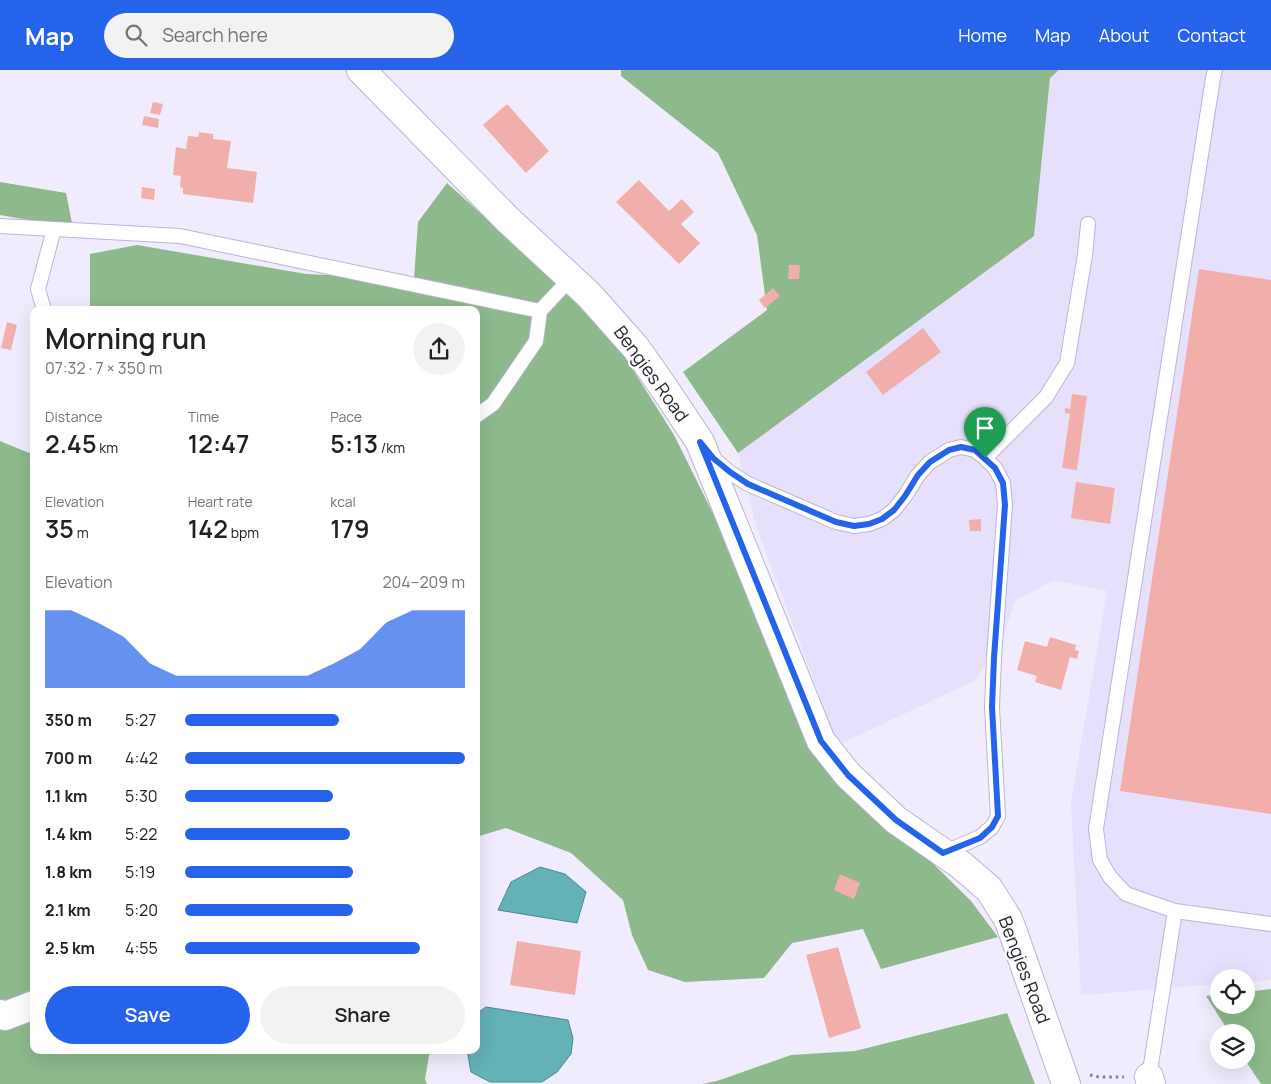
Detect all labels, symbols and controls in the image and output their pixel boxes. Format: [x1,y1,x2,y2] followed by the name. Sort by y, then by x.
[104,13,454,58] search box
[25,19,74,52] text: Map
[122,21,150,49] icon: search
[162,22,268,48] text: Search here
[958,23,1007,47] text: Home
[1035,23,1071,47] text: Map
[1099,23,1149,47] text: About
[1177,23,1246,47] text: Contact
[45,319,206,357] text: Morning run
[609,321,695,426] street label: Bengies Road
[413,323,465,375] button: share
[45,357,162,379] text: 07:32 · 7 × 350 m
[45,407,102,426] text: Distance
[188,407,219,426] text: Time
[330,407,362,426] text: Pace
[964,407,1006,458] pin
[971,414,999,442] icon: arrive
[45,426,97,461] text: 2.45
[188,426,249,461] text: 12:47
[330,426,378,461] text: 5:13
[97,438,118,457] text: km
[378,438,405,457] text: /km
[45,492,104,511] text: Elevation
[188,492,253,511] text: Heart rate
[330,492,356,511] text: kcal
[45,511,74,546] text: 35
[188,511,228,546] text: 142
[330,511,370,546] text: 179
[74,523,89,542] text: m
[228,523,259,542] text: bpm
[45,571,113,593] text: Elevation
[382,571,465,593] text: 204–209 m
[45,709,92,731] text: 350 m
[125,709,156,731] text: 5:27
[45,747,92,769] text: 700 m
[125,747,158,769] text: 4:42
[45,785,88,807] text: 1.1 km
[125,785,158,807] text: 5:30
[45,823,92,845] text: 1.4 km
[125,823,157,845] text: 5:22
[45,861,92,883] text: 1.8 km
[125,861,155,883] text: 5:19
[45,899,91,921] text: 2.1 km
[125,899,158,921] text: 5:20
[993,913,1056,1027] street label: Bengies Road
[45,937,95,959] text: 2.5 km
[125,937,158,959] text: 4:55
[1210,969,1255,1069] map controls
[1210,969,1255,1014] button: locate
[45,986,250,1044] button: Save
[260,986,465,1044] button: Share
[1210,1024,1255,1069] button: layers

